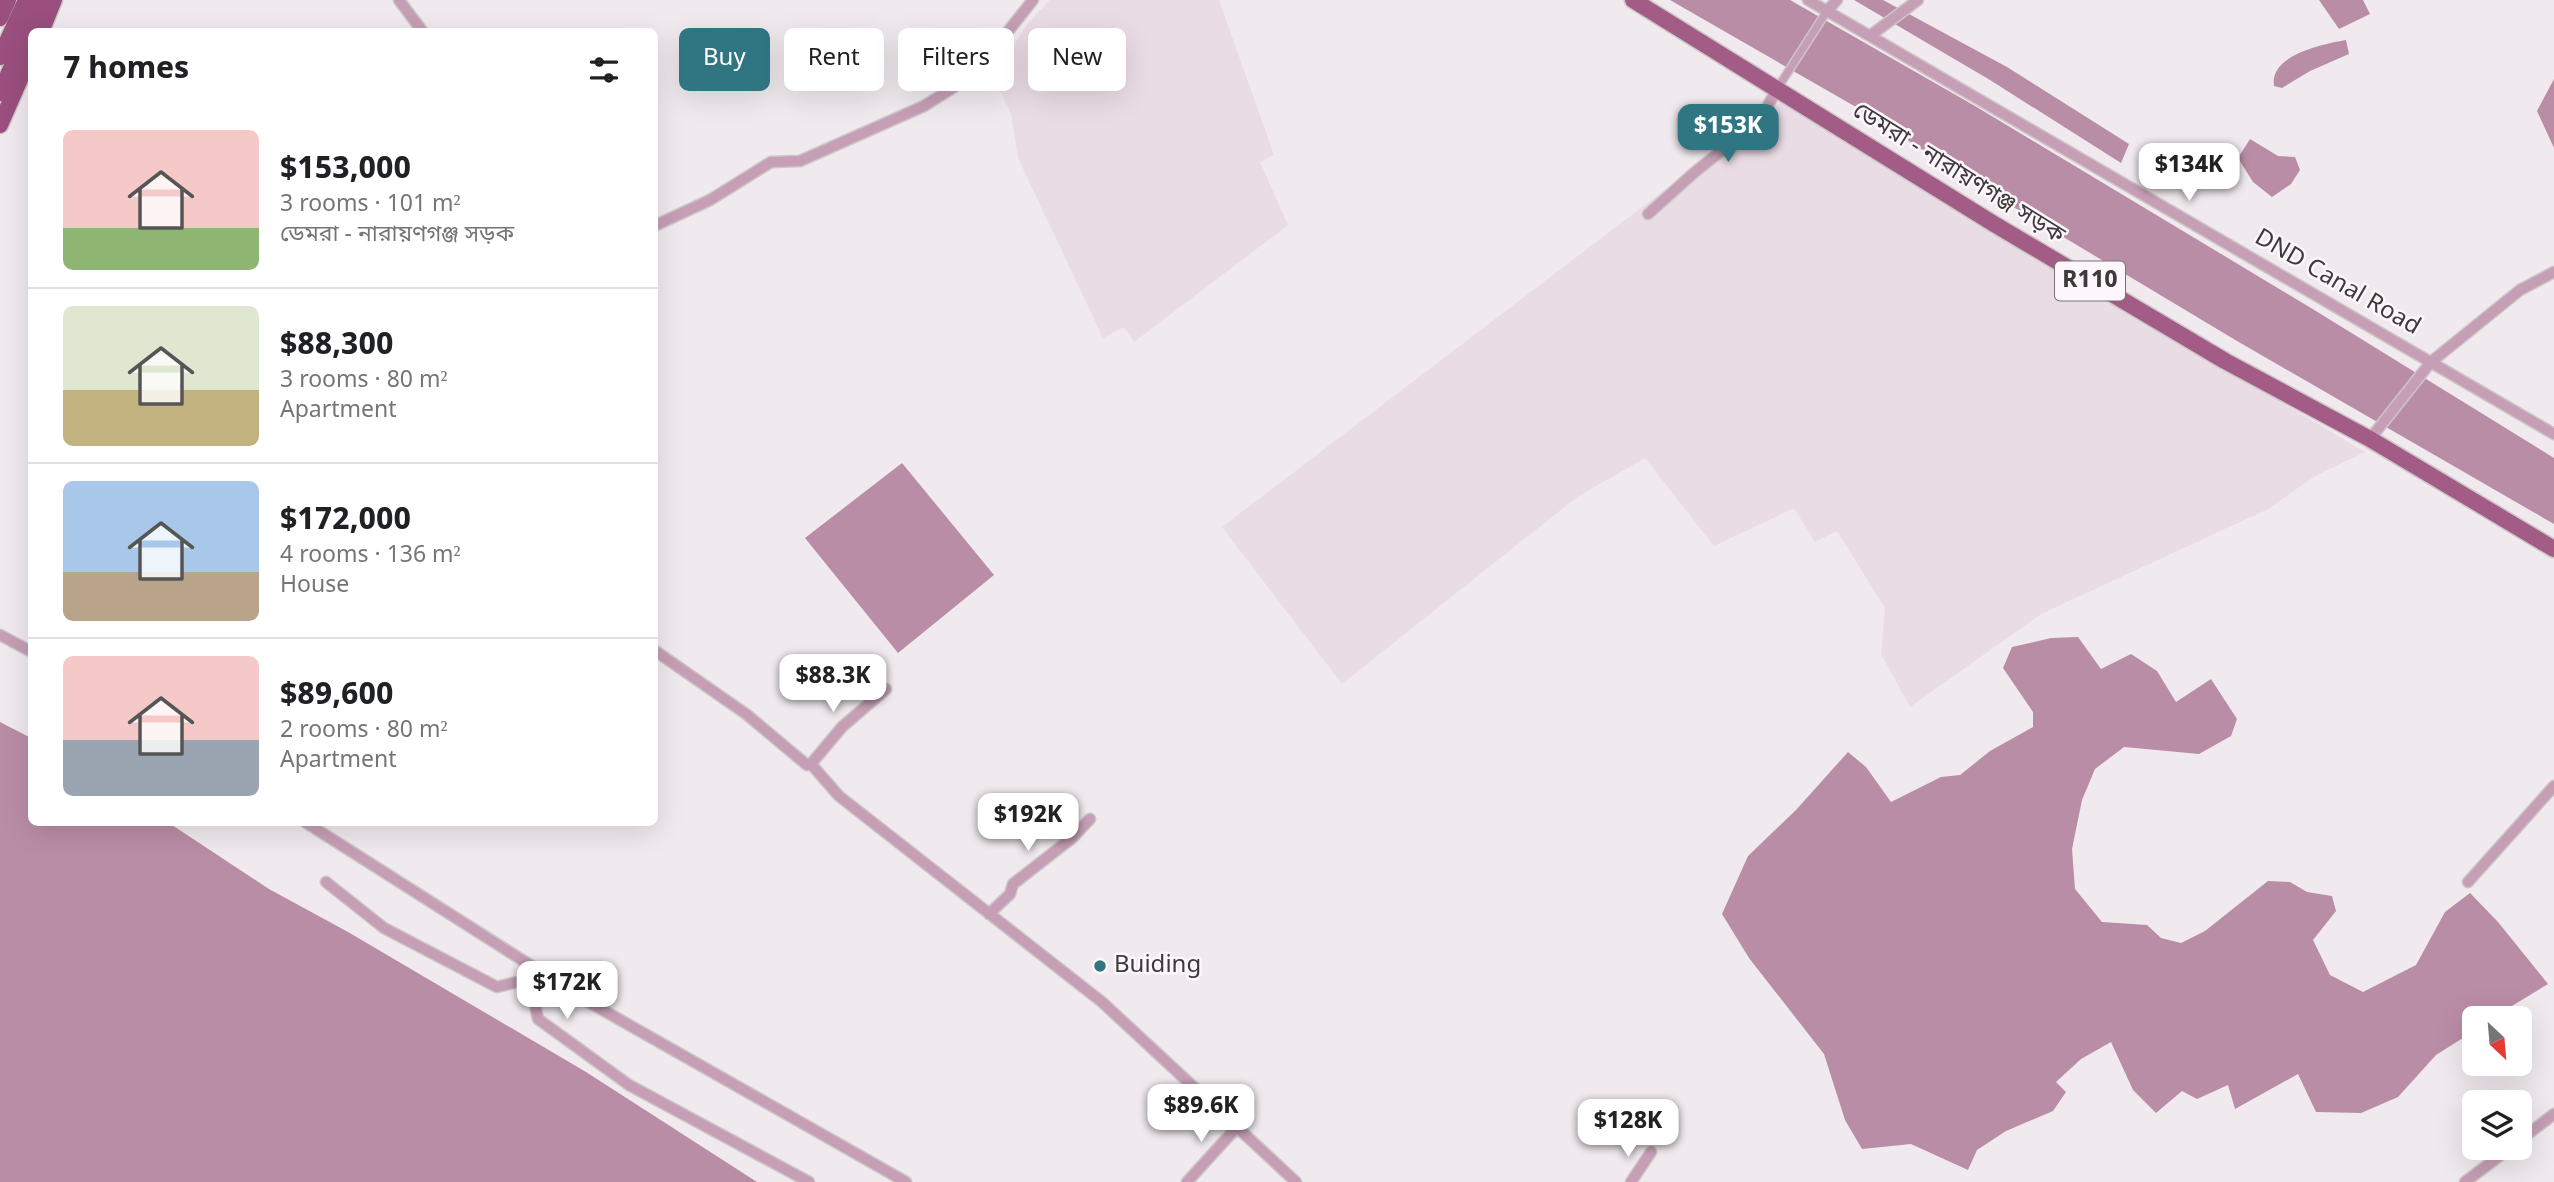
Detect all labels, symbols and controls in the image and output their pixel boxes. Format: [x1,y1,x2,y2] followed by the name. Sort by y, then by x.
[679,28,770,91] chip: Buy
[784,28,884,91] chip: Rent
[898,28,1014,91] chip: Filters
[1028,28,1126,91] chip: New
[63,50,189,90] text: 7 homes
[585,51,623,89] icon: filters
[1846,96,2071,253] street label: ডেমরা - নারায়ণগঞ্জ সড়ক
[1679,104,1777,164] pin: $153K
[1694,112,1762,142] text: $153K
[2140,144,2238,203] pin: $134K
[280,150,411,190] text: $153,000
[2155,151,2223,181] text: $134K
[119,158,203,242] icon: home
[280,190,461,220] text: 3 rooms · 101 m²
[280,220,514,250] text: ডেমরা - নারায়ণগঞ্জ সড়ক
[2248,223,2426,343] street label: DND Canal Road
[2055,262,2125,300] road number: R110
[280,326,393,366] text: $88,300
[119,334,203,418] icon: home
[280,366,447,396] text: 3 rooms · 80 m²
[280,396,397,426] text: Apartment
[280,501,411,541] text: $172,000
[119,509,203,593] icon: home
[280,541,461,571] text: 4 rooms · 136 m²
[280,571,349,601] text: House
[776,654,890,714] pin: $88.3K
[795,662,871,692] text: $88.3K
[280,676,393,716] text: $89,600
[119,684,203,768] icon: home
[280,716,447,746] text: 2 rooms · 80 m²
[280,746,397,776] text: Apartment
[979,794,1077,853] pin: $192K
[994,801,1062,831] text: $192K
[1114,950,1201,982] place label: Buiding
[1092,958,1108,974] marker: Buiding
[518,962,616,1021] pin: $172K
[533,969,601,999] text: $172K
[2462,1006,2532,1076] north arrow
[2462,1006,2532,1160] map controls
[1144,1084,1258,1144] pin: $89.6K
[2462,1090,2532,1160] button: layers
[1163,1092,1239,1122] text: $89.6K
[1579,1100,1677,1159] pin: $128K
[1594,1107,1662,1137] text: $128K

